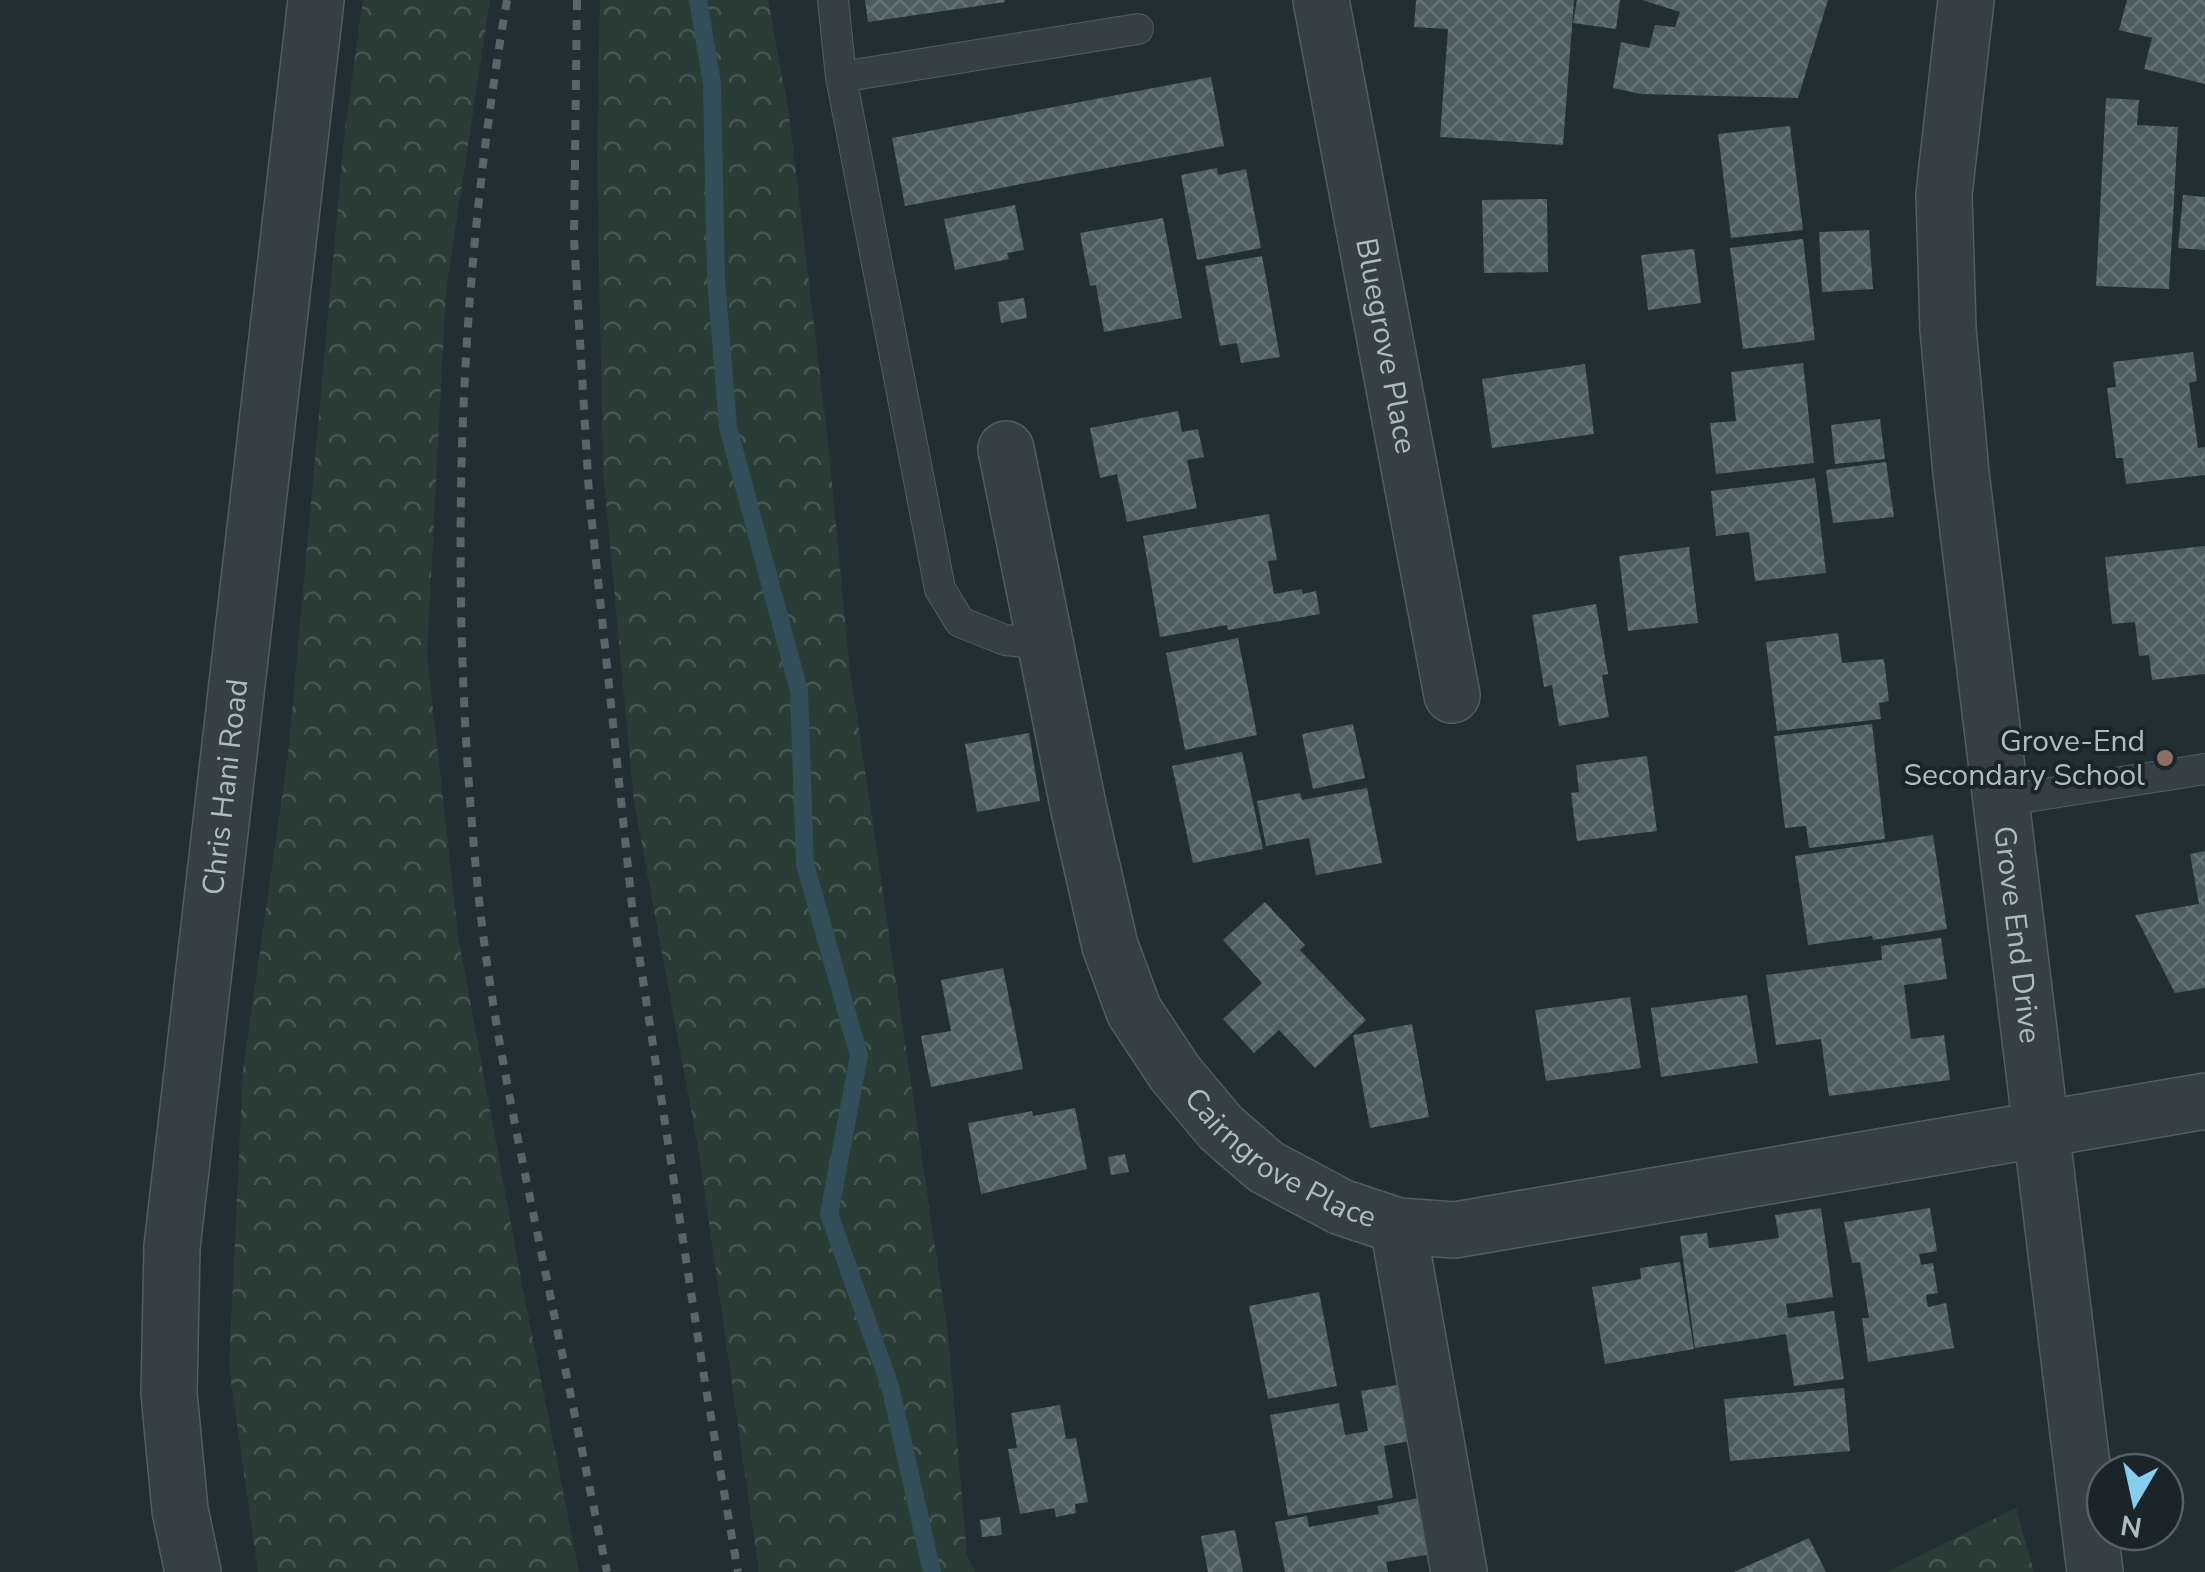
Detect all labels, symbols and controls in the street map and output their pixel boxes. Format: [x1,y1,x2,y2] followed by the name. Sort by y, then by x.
[1345,235,1426,457] street label: Bluegrove Place
[193,677,258,897] street label: Chris Hani Road
[1904,721,2145,796] place label: Grove-End Secondary School
[2154,747,2176,769] marker: Grove-End Secondary School
[1983,824,2050,1046] street label: Grove End Drive
[1175,1079,1381,1238] street label: Cairngrove Place
[2085,1452,2185,1552] north arrow
[2118,1505,2145,1546] text: N

